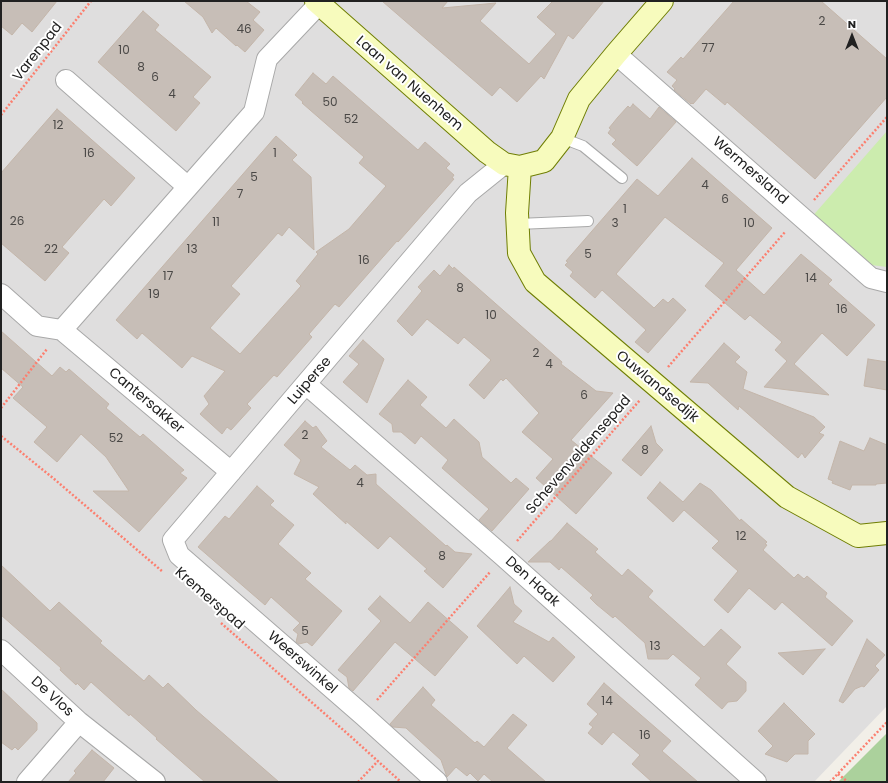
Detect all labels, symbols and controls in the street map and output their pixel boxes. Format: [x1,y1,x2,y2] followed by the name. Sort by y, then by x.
[819,15,825,29] house number: 2
[832,16,872,56] north arrow
[848,16,856,32] text: N
[10,19,66,85] street label: Varenpad
[236,23,252,37] house number: 46
[352,33,466,135] street label: Laan van Nuenhem
[701,42,715,56] house number: 77
[118,44,130,58] house number: 10
[137,61,145,75] house number: 8
[151,71,159,85] house number: 6
[168,88,176,102] house number: 4
[322,96,338,110] house number: 50
[344,113,358,127] house number: 52
[53,119,63,133] house number: 12
[709,134,791,208] street label: Wermersland
[83,147,95,161] house number: 16
[273,147,277,161] house number: 1
[250,171,258,185] house number: 5
[701,179,709,193] house number: 4
[237,188,243,202] house number: 7
[721,193,729,207] house number: 6
[623,203,627,217] house number: 1
[10,215,24,229] house number: 26
[212,216,220,230] house number: 11
[611,217,619,231] house number: 3
[743,217,755,231] house number: 10
[44,243,58,257] house number: 22
[187,243,197,257] house number: 13
[584,248,592,262] house number: 5
[358,254,370,268] house number: 16
[163,270,173,284] house number: 17
[805,272,817,286] house number: 14
[456,282,464,296] house number: 8
[148,288,160,302] house number: 19
[836,303,848,317] house number: 16
[485,309,497,323] house number: 10
[533,347,539,361] house number: 2
[612,348,702,426] street label: Ouwlandsedijk
[285,354,335,408] street label: Luiperse
[545,358,553,372] house number: 4
[105,365,187,437] street label: Cantersakker
[580,389,588,403] house number: 6
[523,392,635,518] street label: Schevenveldensepad
[302,429,308,443] house number: 2
[109,432,123,446] house number: 52
[641,444,649,458] house number: 8
[356,477,364,491] house number: 4
[736,530,746,544] house number: 12
[438,550,446,564] house number: 8
[501,553,563,611] street label: Den Haak
[171,564,247,634] street label: Kremerspad
[301,625,309,639] house number: 5
[264,628,340,698] street label: Weerswinkel
[650,640,660,654] house number: 13
[27,674,77,720] street label: De Vlos
[601,695,613,709] house number: 14
[639,729,651,743] house number: 16

